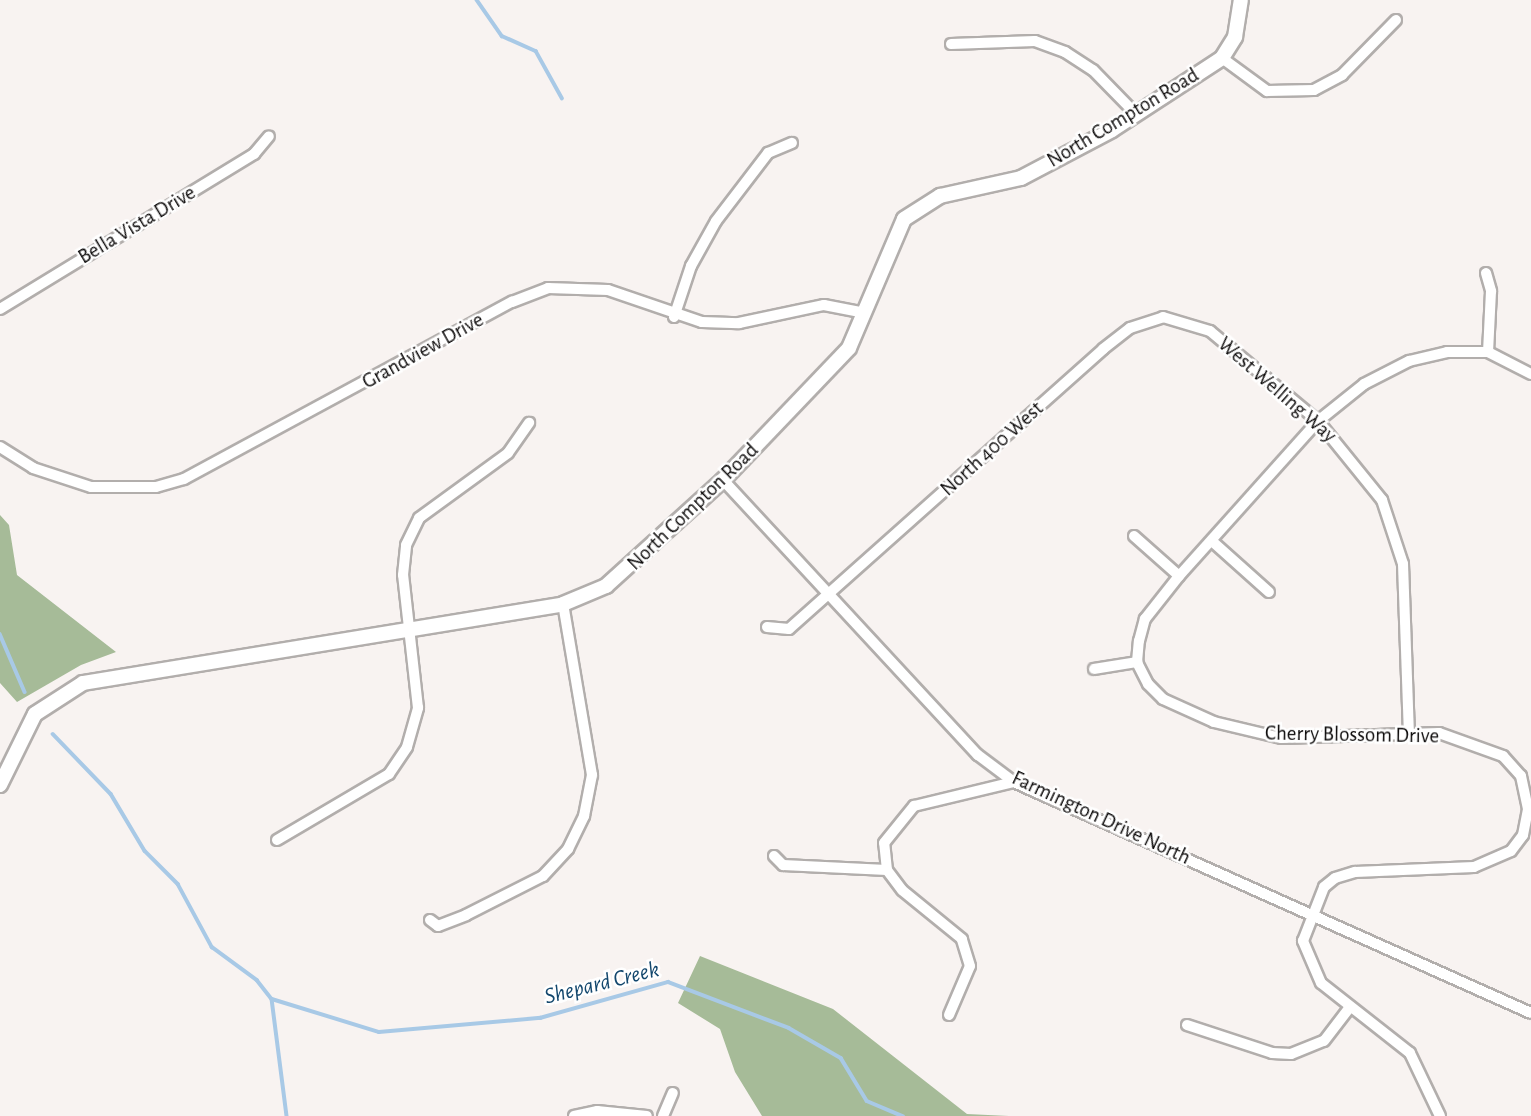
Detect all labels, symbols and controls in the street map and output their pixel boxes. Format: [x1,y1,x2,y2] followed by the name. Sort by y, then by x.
[1043,63,1203,173] street label: North Compton Road
[74,180,200,270] street label: Bella Vista Drive
[358,307,488,395] street label: Grandview Drive
[1213,332,1341,448] street label: West Welling Way
[935,396,1049,502] street label: North 400 West
[622,438,764,576] street label: North Compton Road
[1265,721,1439,749] street label: Cherry Blossom Drive
[1008,766,1194,870] street label: Farmington Drive North
[542,956,662,1012] water label: Shepard Creek

